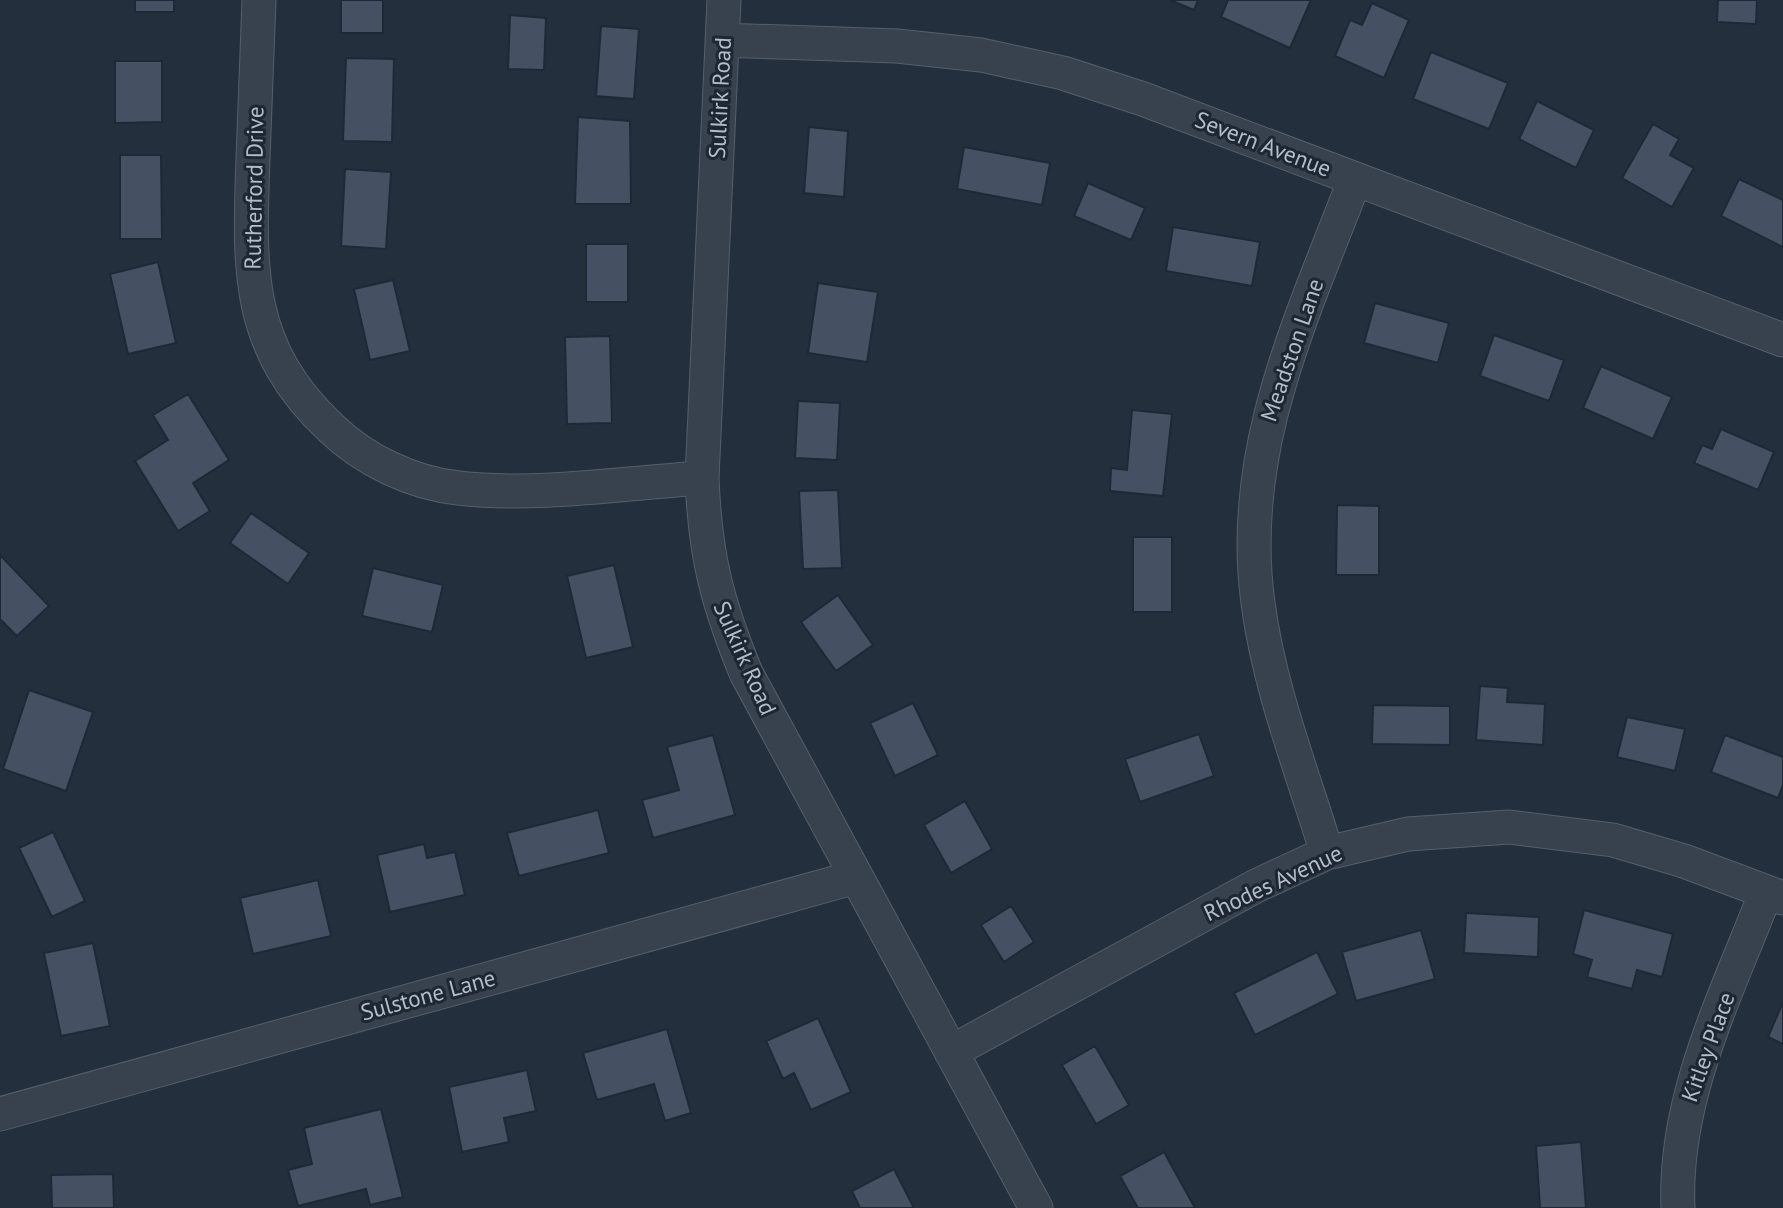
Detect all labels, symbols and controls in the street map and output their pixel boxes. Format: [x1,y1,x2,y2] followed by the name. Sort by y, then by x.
[702,37,737,159] street label: Sulkirk Road
[1191,104,1335,183] street label: Severn Avenue
[238,106,269,270] street label: Rutherford Drive
[1254,275,1329,425] street label: Meadston Lane
[708,596,783,719] street label: Sulkirk Road
[1199,838,1347,927] street label: Rhodes Avenue
[357,963,498,1026] street label: Sulstone Lane
[1674,988,1741,1106] street label: Kitley Place

